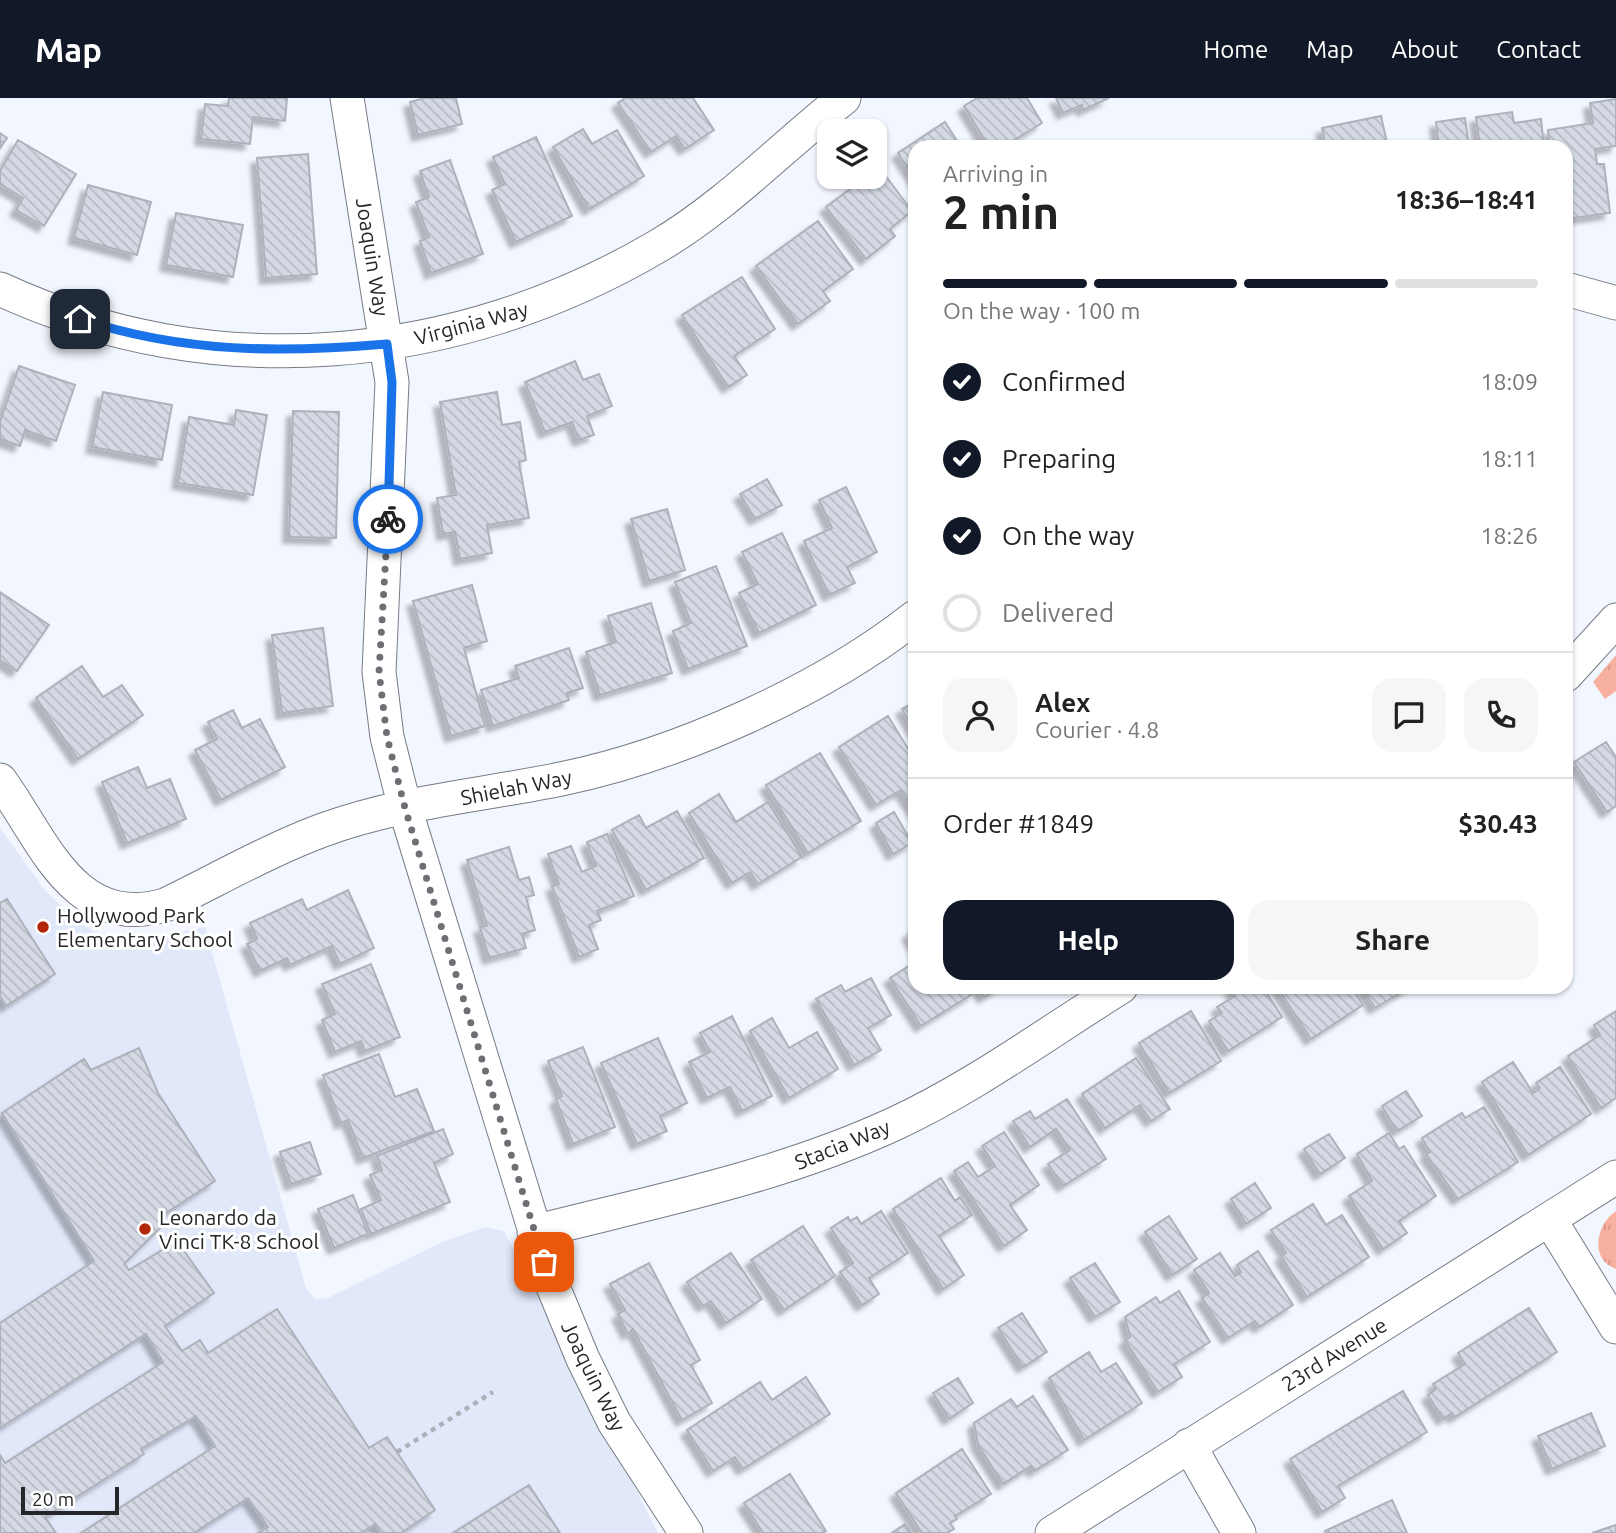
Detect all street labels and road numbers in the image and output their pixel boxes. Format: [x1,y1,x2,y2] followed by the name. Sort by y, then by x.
[352,196,394,318] street label: Joaquin Way
[411,296,531,350] street label: Virginia Way
[458,764,574,810] street label: Shielah Way
[791,1114,893,1174] street label: Stacia Way
[1277,1312,1391,1396] street label: 23rd Avenue
[557,1317,631,1435] street label: Joaquin Way

